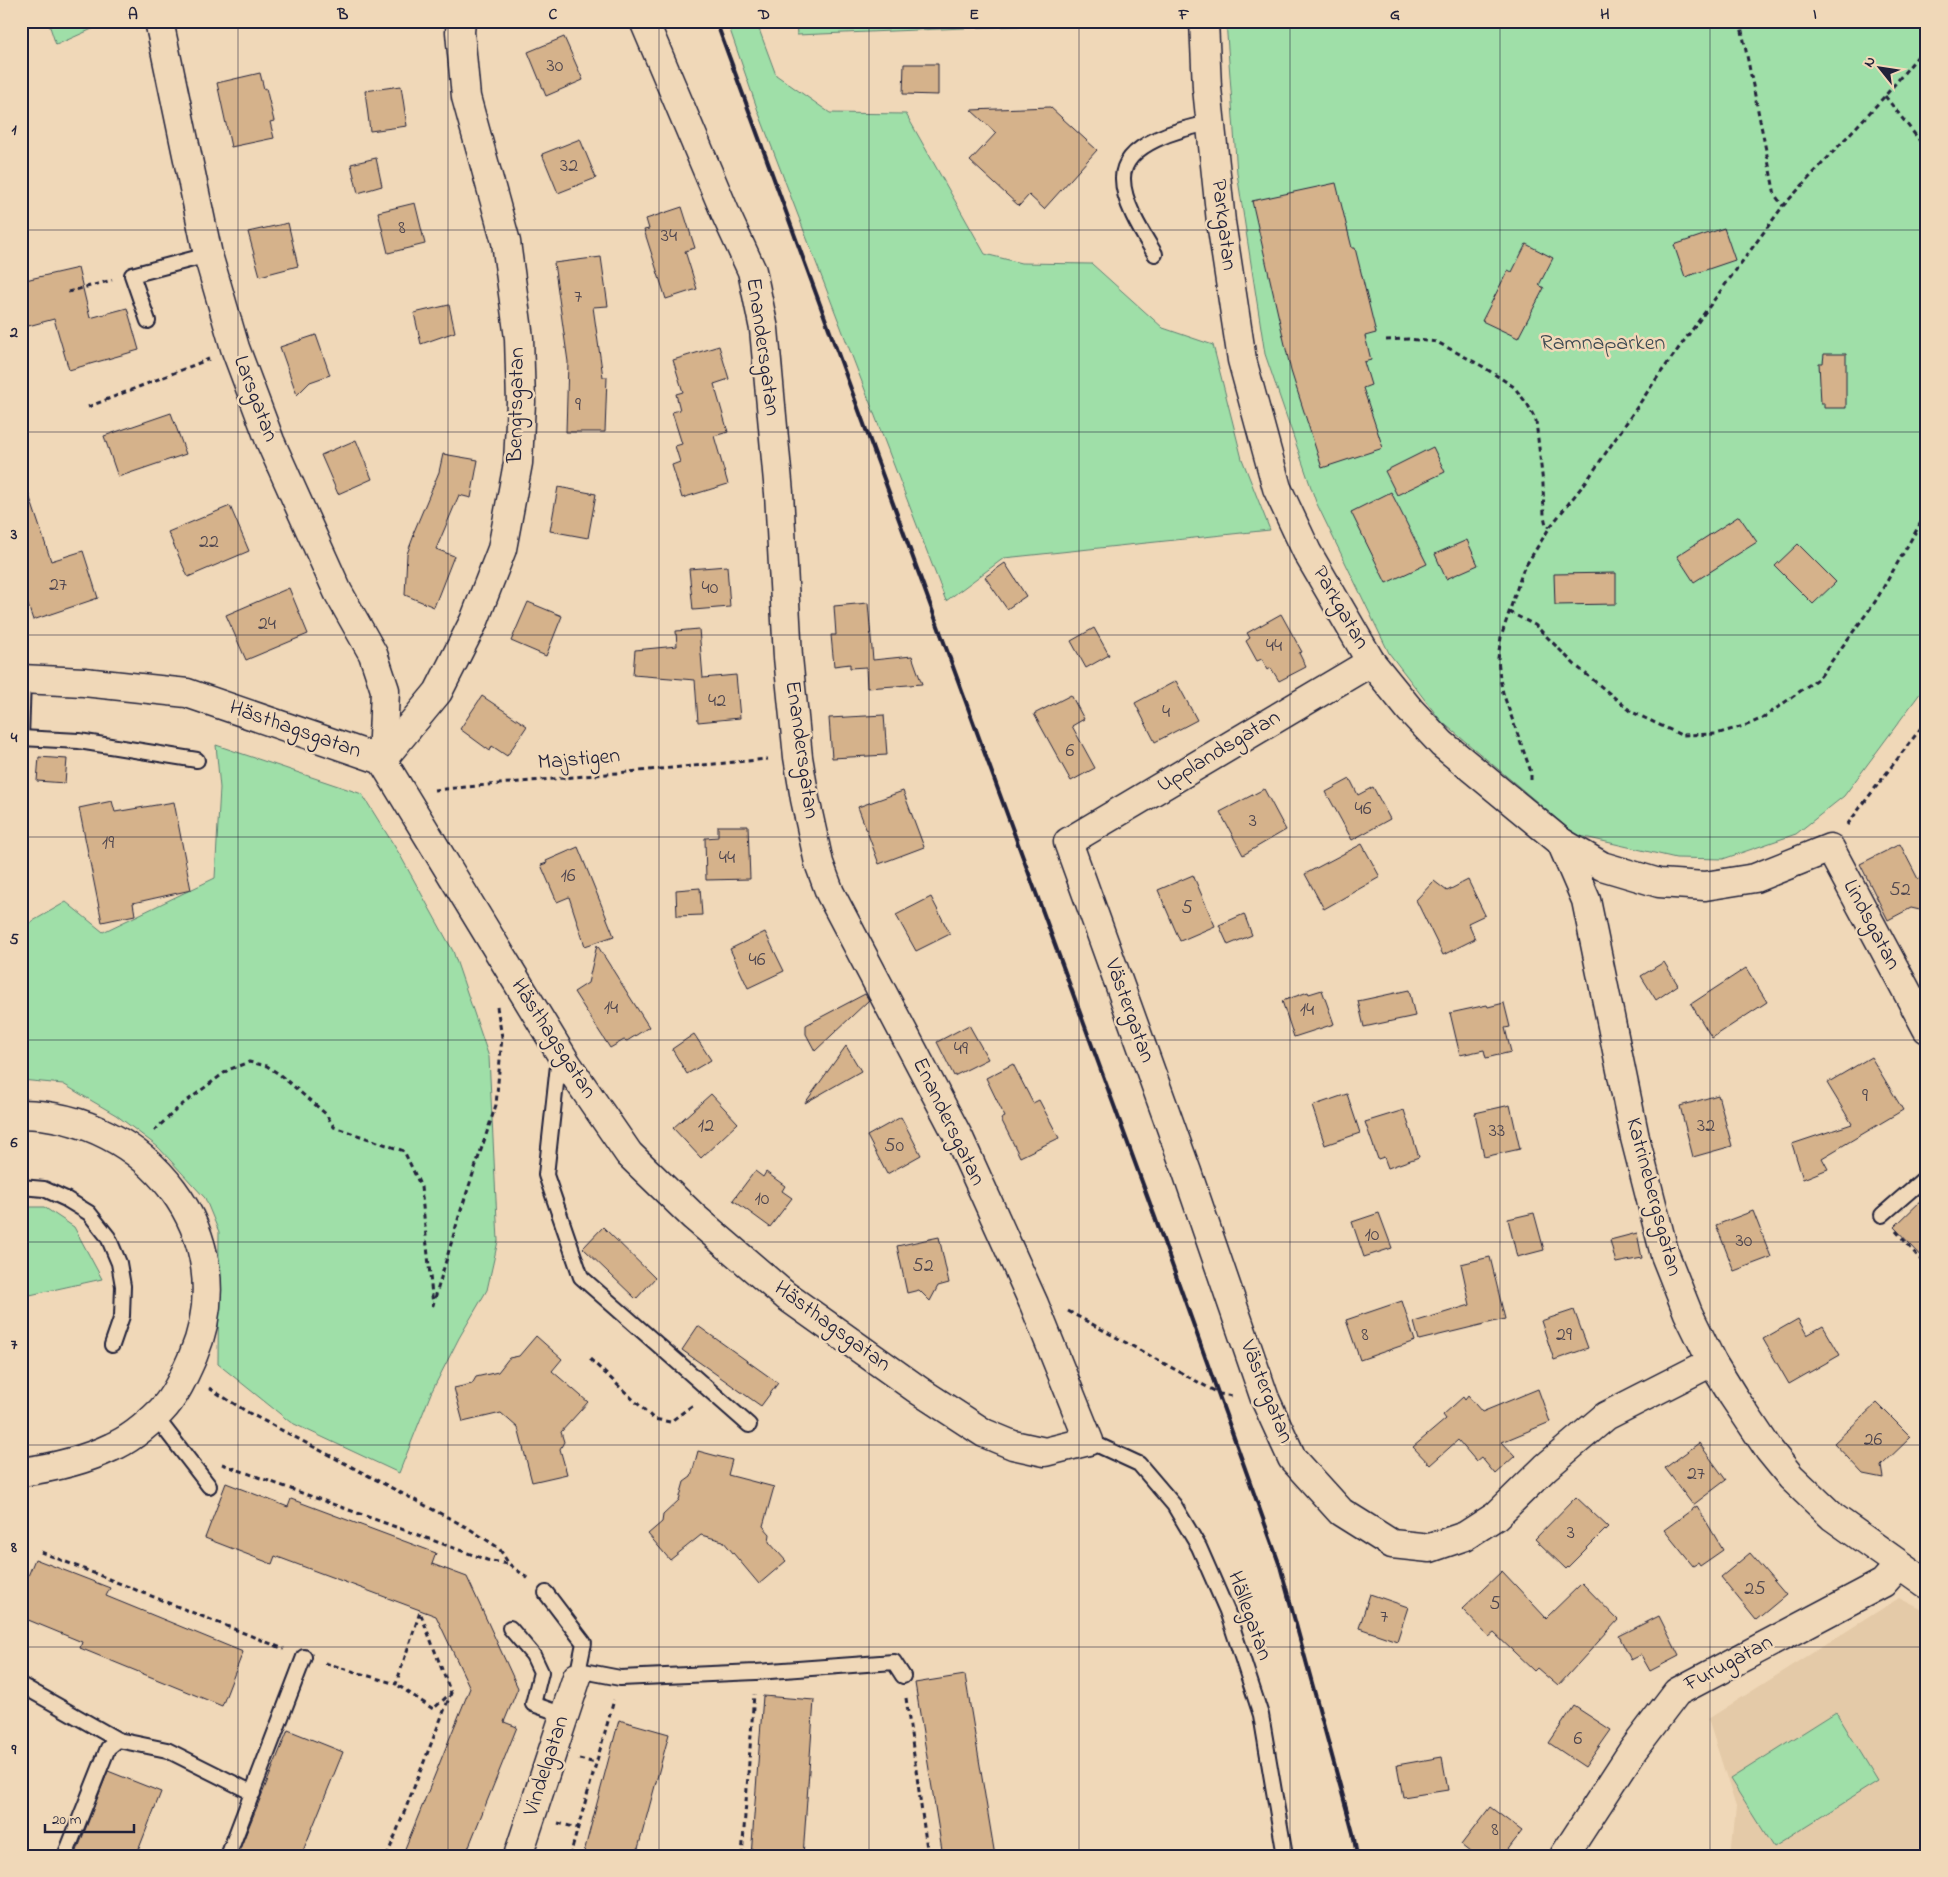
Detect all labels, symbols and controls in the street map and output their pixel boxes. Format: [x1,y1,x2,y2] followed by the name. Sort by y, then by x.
[128,3,138,27] text: A
[337,3,349,27] text: B
[549,3,558,27] text: C
[757,3,770,27] text: D
[969,3,979,27] text: E
[1178,3,1190,27] text: F
[1390,3,1400,27] text: G
[1600,3,1610,27] text: H
[1813,3,1817,27] text: I
[1856,42,1906,92] north arrow
[547,52,564,81] house number: 30
[1859,53,1881,72] text: N
[11,118,17,142] text: 1
[560,152,578,181] house number: 32
[1201,178,1244,273] street label: Parkgatan
[398,214,406,243] house number: 8
[661,222,677,251] house number: 34
[735,276,788,418] street label: Enandersgatan
[574,283,582,312] house number: 7
[9,321,18,345] text: 2
[1541,328,1665,360] park label: Ramnaparken
[500,347,535,464] street label: Bengtsgatan
[223,351,286,447] street label: Larsgatan
[575,391,581,420] house number: 9
[10,523,18,547] text: 3
[199,528,219,557] house number: 22
[1302,560,1377,656] street label: Parkgatan
[49,571,67,600] house number: 27
[702,574,719,603] house number: 40
[258,610,276,639] house number: 24
[1266,632,1282,661] house number: 44
[774,679,827,821] street label: Enandersgatan
[708,687,726,716] house number: 42
[224,692,365,769] street label: Hästhagsgatan
[1162,698,1170,727] house number: 4
[1151,702,1287,802] street label: Upplandsgatan
[10,726,18,750] text: 4
[1066,737,1075,766] house number: 6
[536,740,622,781] street label: Majstigen
[1354,795,1372,824] house number: 46
[1249,807,1257,836] house number: 3
[102,829,114,858] house number: 19
[719,844,735,873] house number: 44
[560,862,576,891] house number: 16
[1833,874,1908,976] street label: Lindsgatan
[1889,876,1911,905] house number: 52
[1181,894,1193,923] house number: 5
[9,928,19,952] text: 5
[748,946,766,975] house number: 46
[1094,954,1163,1068] street label: Västergatan
[501,972,604,1106] street label: Hästhagsgatan
[604,994,618,1023] house number: 14
[1300,996,1314,1025] house number: 14
[954,1035,968,1064] house number: 49
[902,1052,993,1192] street label: Enandersgatan
[1862,1082,1868,1111] house number: 9
[698,1112,714,1141] house number: 12
[1697,1112,1715,1141] house number: 32
[1616,1114,1690,1280] street label: Katrinebergsgatan
[1489,1117,1505,1146] house number: 33
[9,1131,18,1155] text: 6
[884,1132,904,1161] house number: 50
[755,1185,770,1214] house number: 10
[1365,1221,1380,1250] house number: 10
[1736,1227,1753,1256] house number: 30
[912,1252,934,1281] house number: 52
[766,1274,897,1381] street label: Hästhagsgatan
[1361,1321,1369,1350] house number: 8
[1556,1321,1572,1350] house number: 29
[11,1333,18,1357] text: 7
[1230,1335,1301,1449] street label: Västergatan
[1864,1426,1883,1455] house number: 26
[1687,1460,1705,1489] house number: 27
[1567,1519,1575,1548] house number: 3
[10,1536,17,1560] text: 8
[1217,1567,1280,1666] street label: Hällegatan
[1744,1575,1766,1604] house number: 25
[1489,1590,1501,1619] house number: 5
[1380,1603,1388,1632] house number: 7
[1678,1627,1780,1702] street label: Furugatan
[515,1712,579,1822] street label: Vindelgatan
[1574,1725,1583,1754] house number: 6
[11,1738,17,1762] text: 9
[45,1802,134,1834] scale bar
[52,1809,82,1831] text: 20 m
[1491,1816,1499,1845] house number: 8

